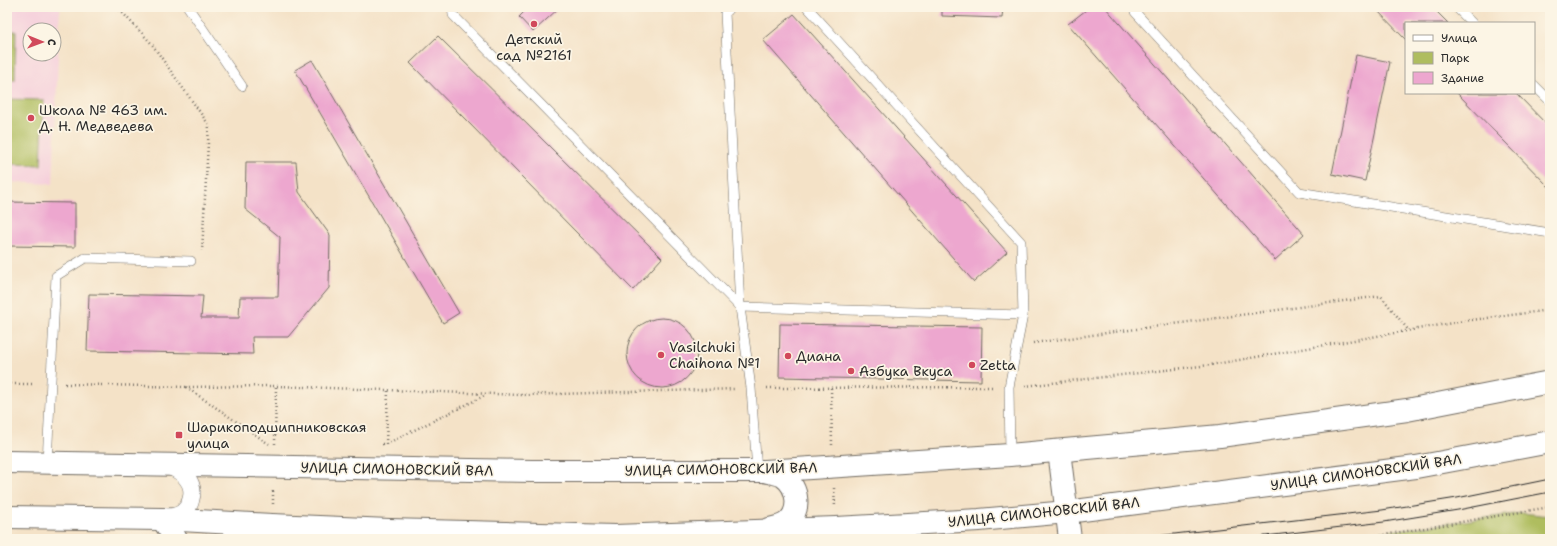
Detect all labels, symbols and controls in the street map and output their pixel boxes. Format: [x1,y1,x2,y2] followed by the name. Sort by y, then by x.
[529,19,539,29] marker: Детский сад №2161
[22,22,62,62] north arrow
[1405,22,1535,94] legend
[496,30,572,64] place label: Детский сад №2161
[1441,30,1478,46] text: Улица
[44,39,59,46] text: С
[1441,50,1470,66] text: Парк
[1441,70,1485,86] text: Здание
[39,101,167,135] place label: Школа № 463 им. Д. Н. Медведева
[26,113,36,123] marker: Школа № 463 им. Д. Н. Медведева
[669,338,760,372] place label: Vasilchuki Chaihona №1
[796,347,841,365] place label: Диана
[656,350,666,360] marker: Vasilchuki Chaihona №1
[783,351,793,361] marker: Диана
[980,356,1016,374] place label: Zetta
[967,360,977,370] marker: Zetta
[859,362,952,380] place label: Азбука Вкуса
[846,366,856,376] marker: Азбука Вкуса
[187,418,366,452] place label: Шарикоподшипниковская улица
[174,430,184,440] marker: Шарикоподшипниковская улица
[1269,450,1463,494] street label: УЛИЦА СИМОНОВСКИЙ ВАЛ
[300,458,494,480] street label: УЛИЦА СИМОНОВСКИЙ ВАЛ
[624,458,818,480] street label: УЛИЦА СИМОНОВСКИЙ ВАЛ
[947,493,1141,531] street label: УЛИЦА СИМОНОВСКИЙ ВАЛ

